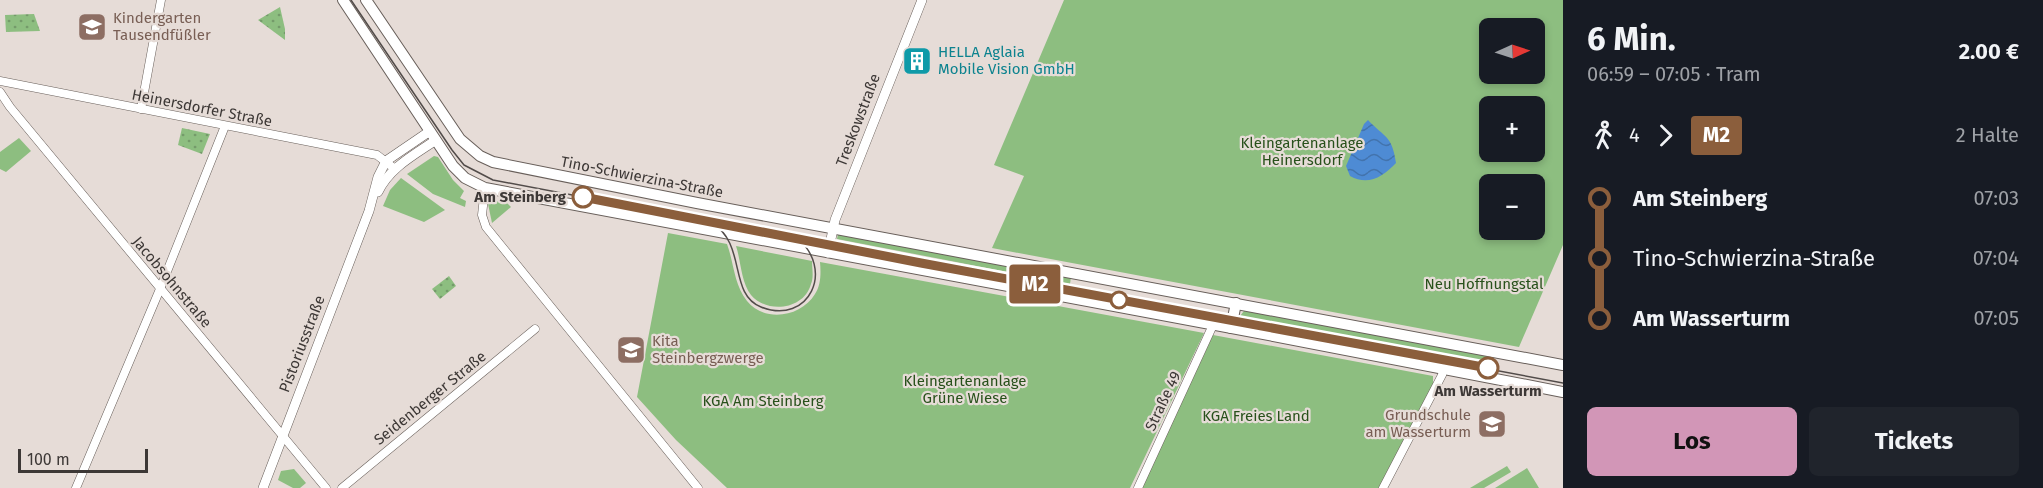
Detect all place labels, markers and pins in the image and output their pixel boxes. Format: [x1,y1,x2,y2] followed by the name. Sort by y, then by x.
[113,9,211,44] place label: Kindergarten Tausendfüßler
[76,11,108,43] school or university icon: Kindergarten Tausendfüßler
[938,43,1075,78] place label: HELLA Aglaia Mobile Vision GmbH
[901,45,933,77] building icon: HELLA Aglaia Mobile Vision GmbH
[572,186,594,208] marker: Am Steinberg
[473,188,567,206] place label: Am Steinberg
[1110,291,1128,309] unlabelled marker
[652,332,764,367] place label: Kita Steinbergzwerge
[615,334,647,366] school or university icon: Kita Steinbergzwerge
[1477,357,1499,379] marker: Am Wasserturm
[1433,382,1542,400] place label: Am Wasserturm
[1365,406,1471,441] place label: Grundschule am Wasserturm
[1476,408,1508,440] school or university icon: Grundschule am Wasserturm

